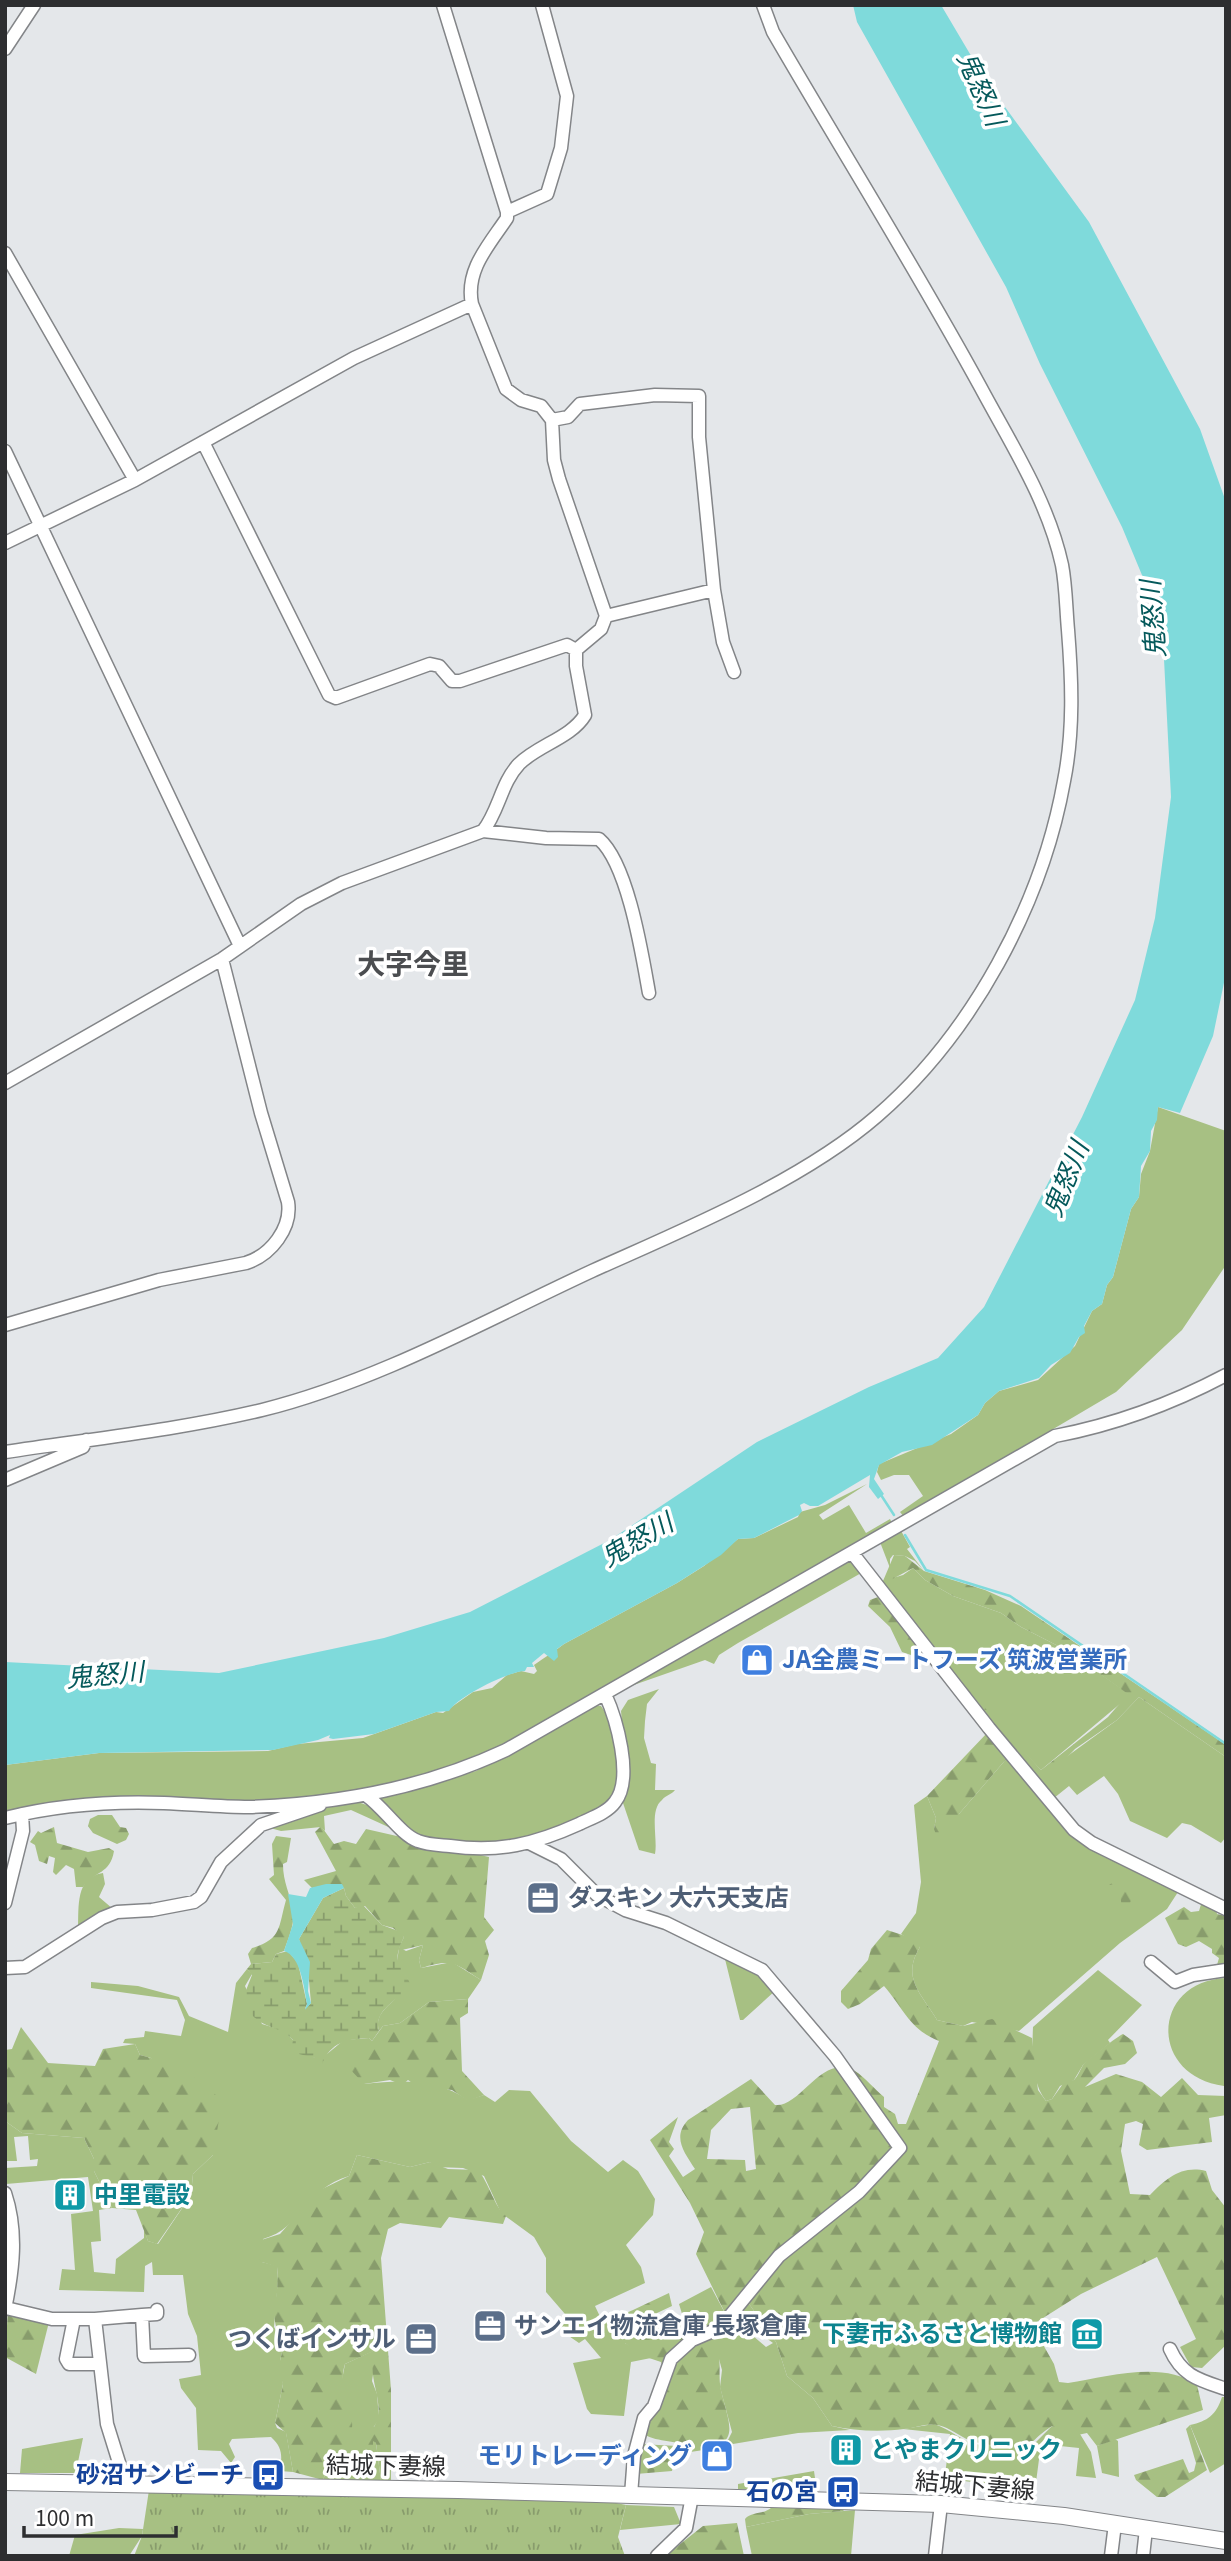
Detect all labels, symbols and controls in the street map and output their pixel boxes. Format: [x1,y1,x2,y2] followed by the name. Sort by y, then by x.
[951,45,1017,134] water label: 鬼怒川
[1129,576,1172,659] water label: 鬼怒川
[357,942,469,982] district label: 大字今里
[1032,1132,1097,1221] water label: 鬼怒川
[593,1501,681,1573] water label: 鬼怒川
[782,1640,1127,1675] place label: JA全農ミートフーズ 筑波営業所
[738,1641,776,1679] shop icon: JA全農ミートフーズ 筑波営業所
[64,1650,148,1694] water label: 鬼怒川
[568,1878,789,1913] place label: ダスキン 大六天支店
[524,1879,562,1917] office icon: ダスキン 大六天支店
[94,2175,190,2210] place label: 中里電設
[51,2176,89,2214] building icon: 中里電設
[514,2306,807,2341] place label: サンエイ物流倉庫 長塚倉庫
[471,2307,509,2345] office icon: サンエイ物流倉庫 長塚倉庫
[822,2314,1062,2349] place label: 下妻市ふるさと博物館
[1068,2315,1106,2353] museum icon: 下妻市ふるさと博物館
[228,2319,396,2354] place label: つくばインサル
[402,2320,440,2358] office icon: つくばインサル
[870,2430,1062,2465] place label: とやまクリニック
[827,2431,865,2469] building icon: とやまクリニック
[478,2436,692,2471] place label: モリトレーディング
[698,2437,736,2475] shop icon: モリトレーディング
[326,2445,446,2482] street label: 結城下妻線
[76,2455,244,2490] place label: 砂沼サンビーチ
[249,2456,287,2494] bus stop icon: 砂沼サンビーチ
[914,2461,1037,2506] street label: 結城下妻線
[746,2472,818,2507] place label: 石の宮
[824,2473,862,2511] bus stop icon: 石の宮
[24,2494,177,2538] scale bar
[35,2502,94,2532] text: 100 m

